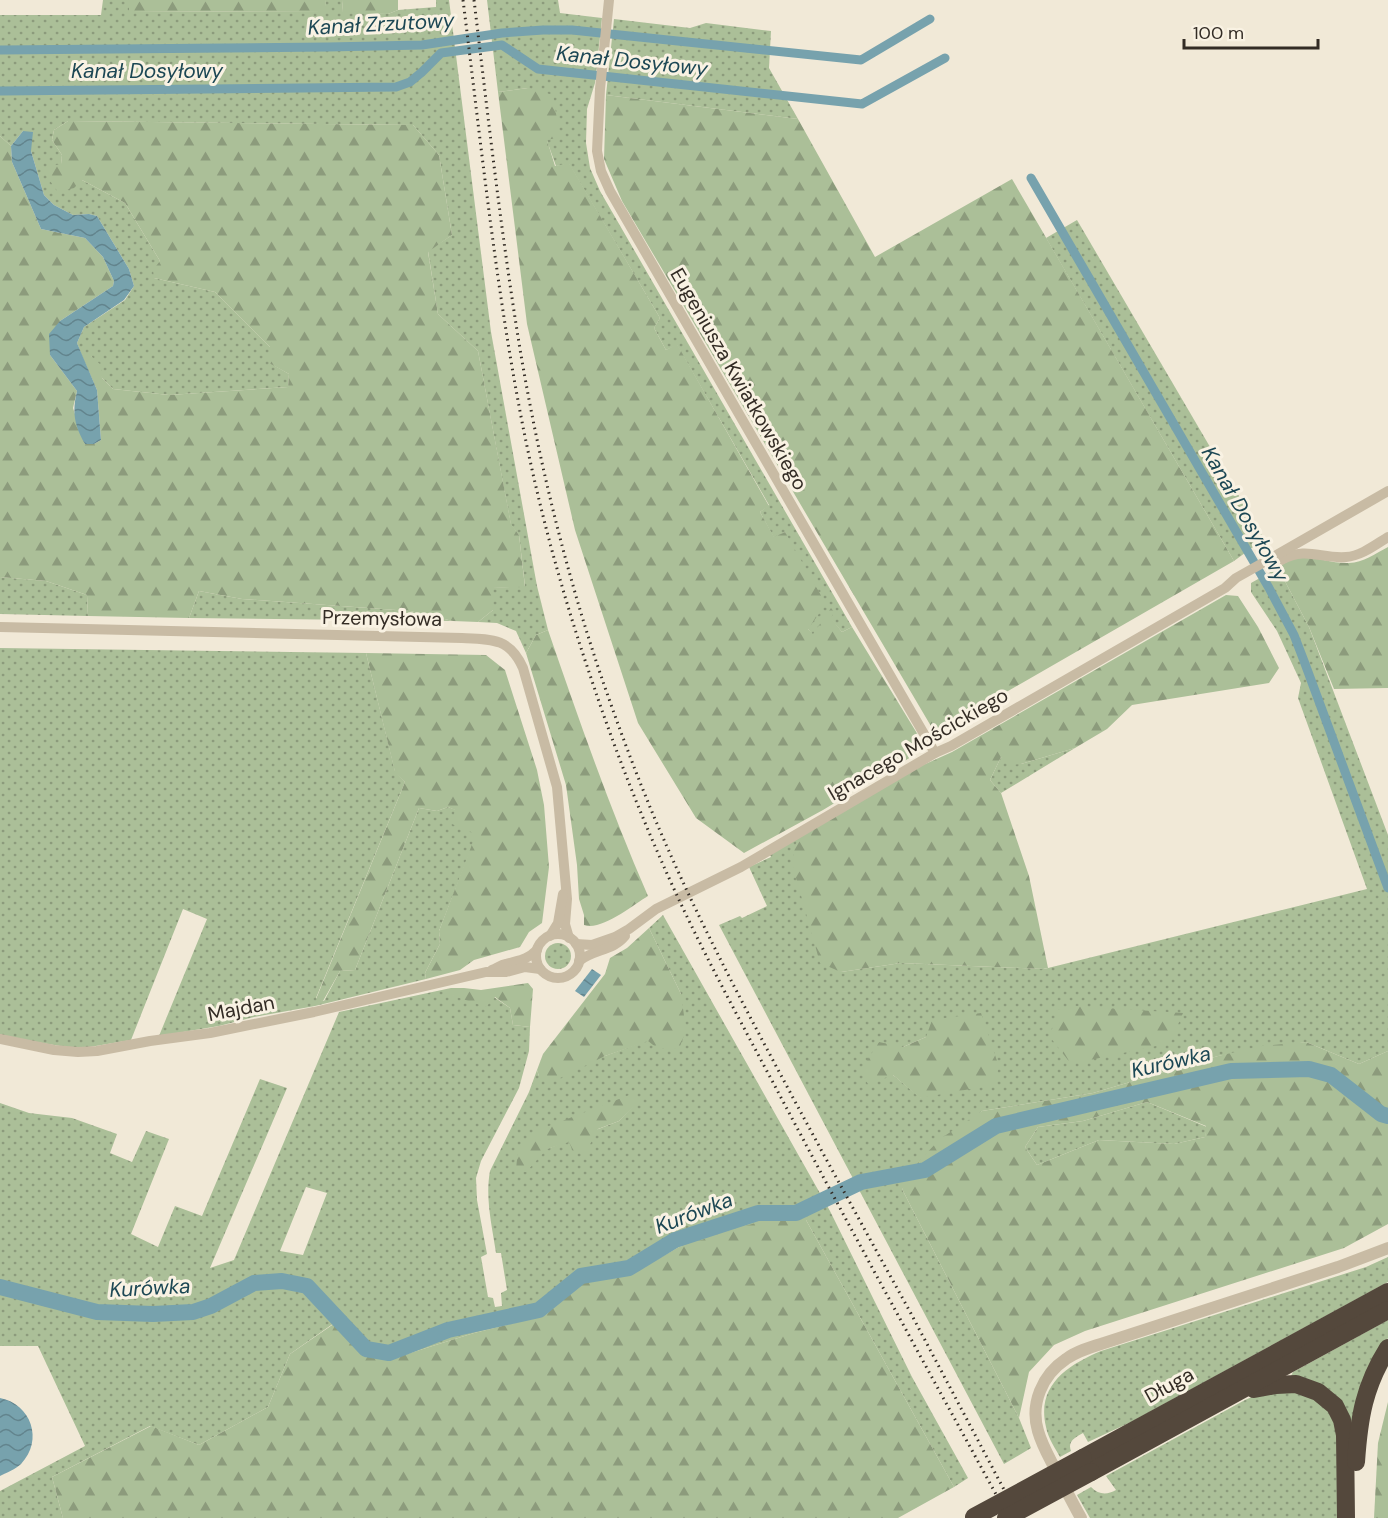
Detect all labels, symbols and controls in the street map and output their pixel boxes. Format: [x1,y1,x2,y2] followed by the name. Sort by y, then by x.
[307,6,456,42] water label: Kanał Zrzutowy
[1184,12,1318,50] scale bar
[1193,21,1244,45] text: 100 m
[555,39,710,83] water label: Kanał Dosyłowy
[71,57,224,85] water label: Kanał Dosyłowy
[665,263,813,495] street label: Eugeniusza Kwiatkowskiego
[1195,441,1296,588] water label: Kanał Dosyłowy
[322,604,442,632] street label: Przemysłowa
[823,682,1013,806] street label: Ignacego Mościckiego
[205,989,277,1027] street label: Majdan
[1128,1039,1214,1085] water label: Kurówka
[651,1185,737,1241] water label: Kurówka
[109,1272,191,1304] water label: Kurówka
[1140,1361,1198,1409] street label: Długa

